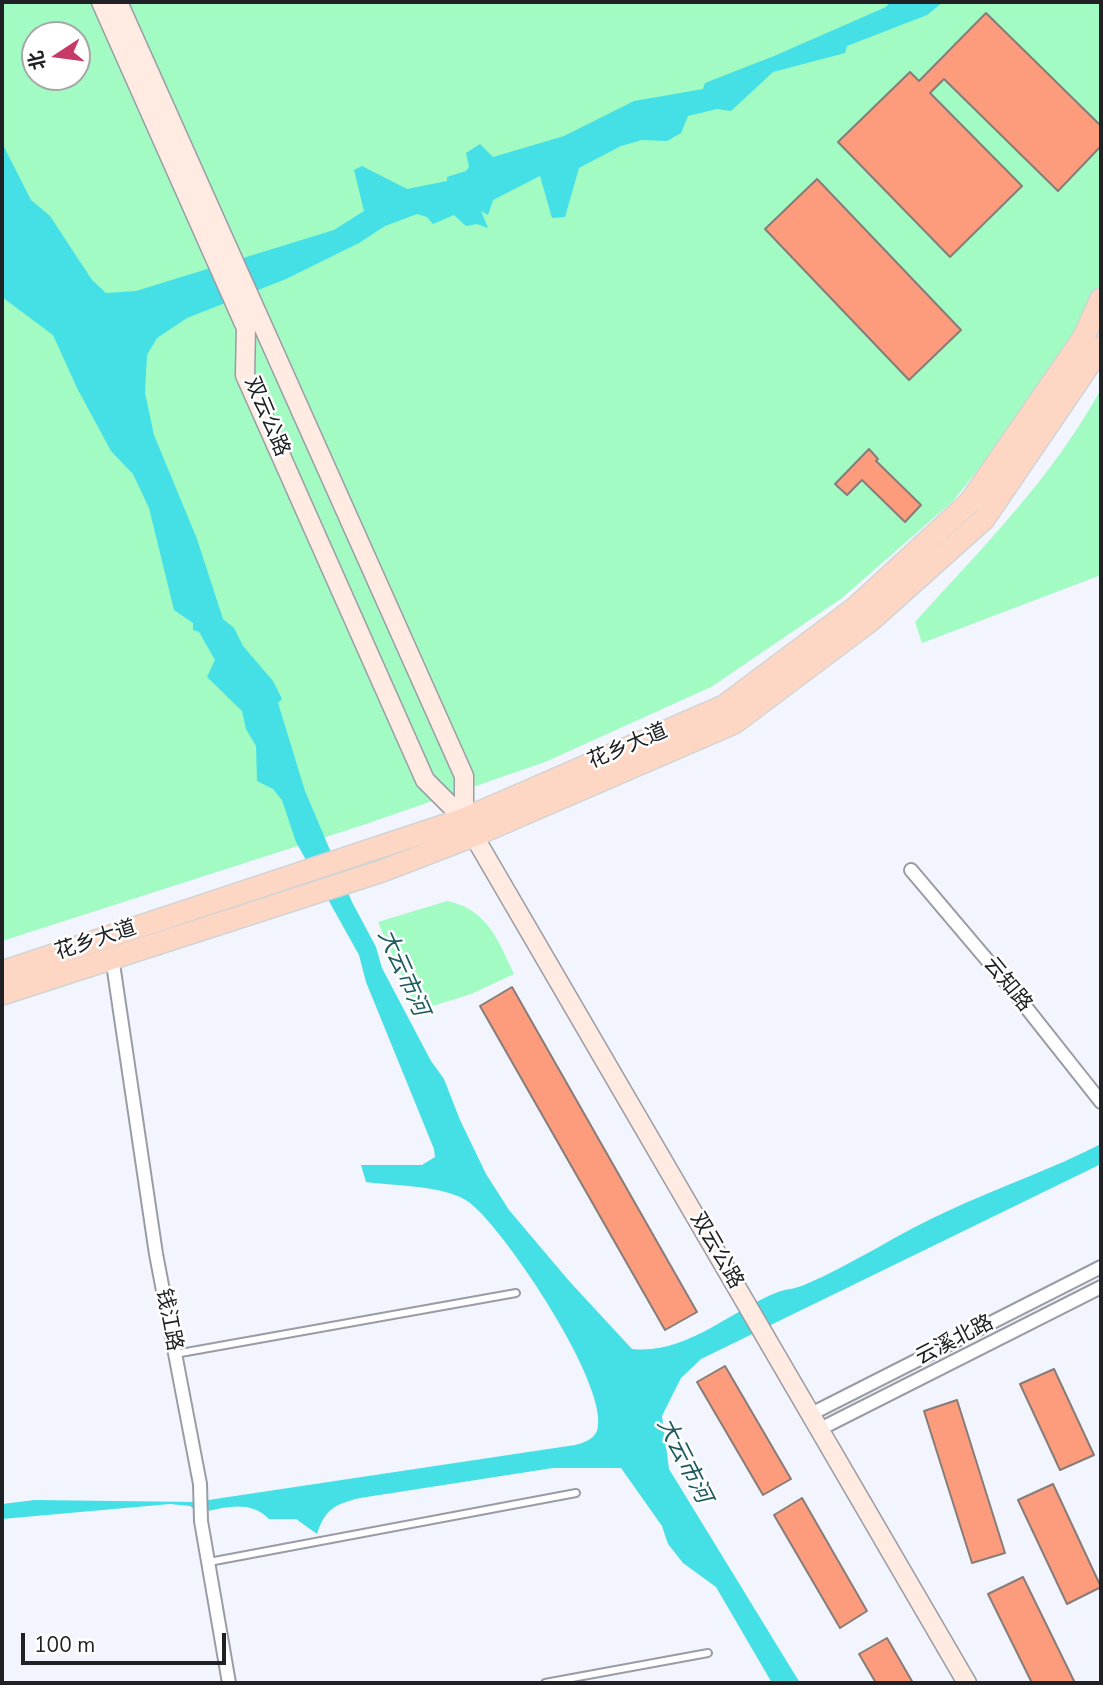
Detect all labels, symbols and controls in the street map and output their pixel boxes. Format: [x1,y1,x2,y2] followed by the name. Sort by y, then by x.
[21,21,91,91] north arrow
[23,48,52,72] text: 北
[238,373,294,461] street label: 双云公路
[584,719,672,775] street label: 花乡大道
[52,916,140,966] street label: 花乡大道
[371,925,433,1021] water label: 大云市河
[977,953,1037,1017] street label: 云知路
[684,1208,748,1294] street label: 双云公路
[150,1287,186,1353] street label: 钱江路
[912,1311,998,1371] street label: 云溪北路
[650,1414,716,1508] water label: 大云市河
[24,1618,229,1662] scale bar
[34,1631,95,1659] text: 100 m

